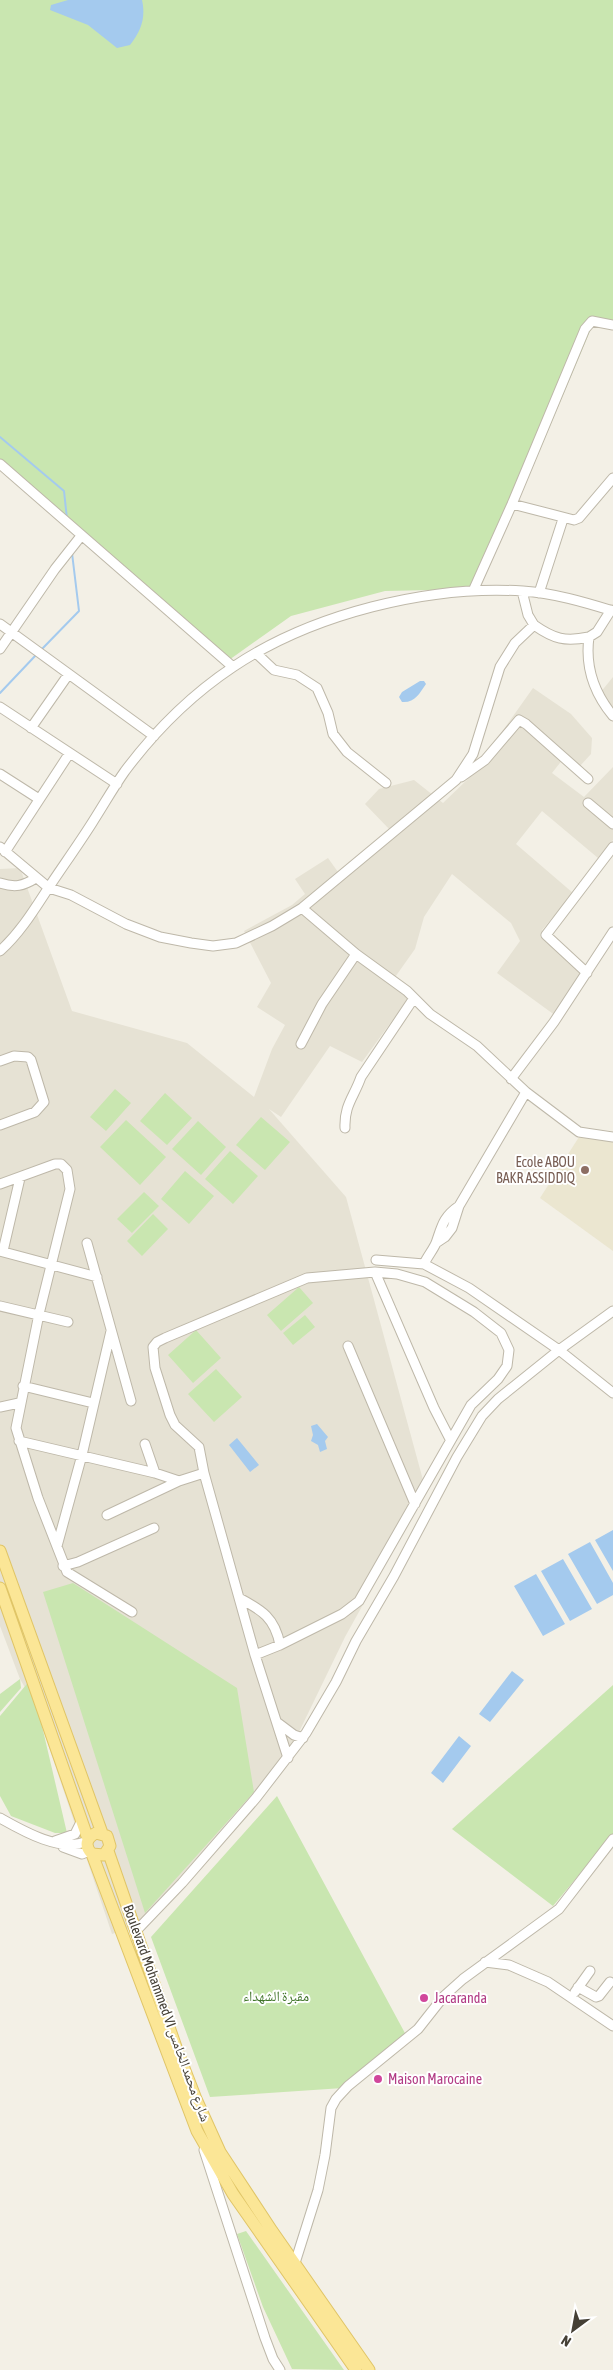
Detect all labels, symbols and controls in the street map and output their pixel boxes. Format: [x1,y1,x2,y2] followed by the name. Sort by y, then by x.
[496,1154,576,1186] place label: Ecole ABOU BAKR ASSIDDIQ
[579,1164,591,1176] marker: Ecole ABOU BAKR ASSIDDIQ
[118,1902,214,2124] street label: Boulevard Mohammed VI شارع محمد الخامس
[243,1988,309,2005] park label: مقبرة الشهداء
[434,1990,487,2006] place label: Jacaranda
[418,1992,430,2004] marker: Jacaranda
[388,2071,482,2087] place label: Maison Marocaine
[372,2073,384,2085] marker: Maison Marocaine
[548,2305,598,2355] north arrow
[558,2332,574,2350] text: N

